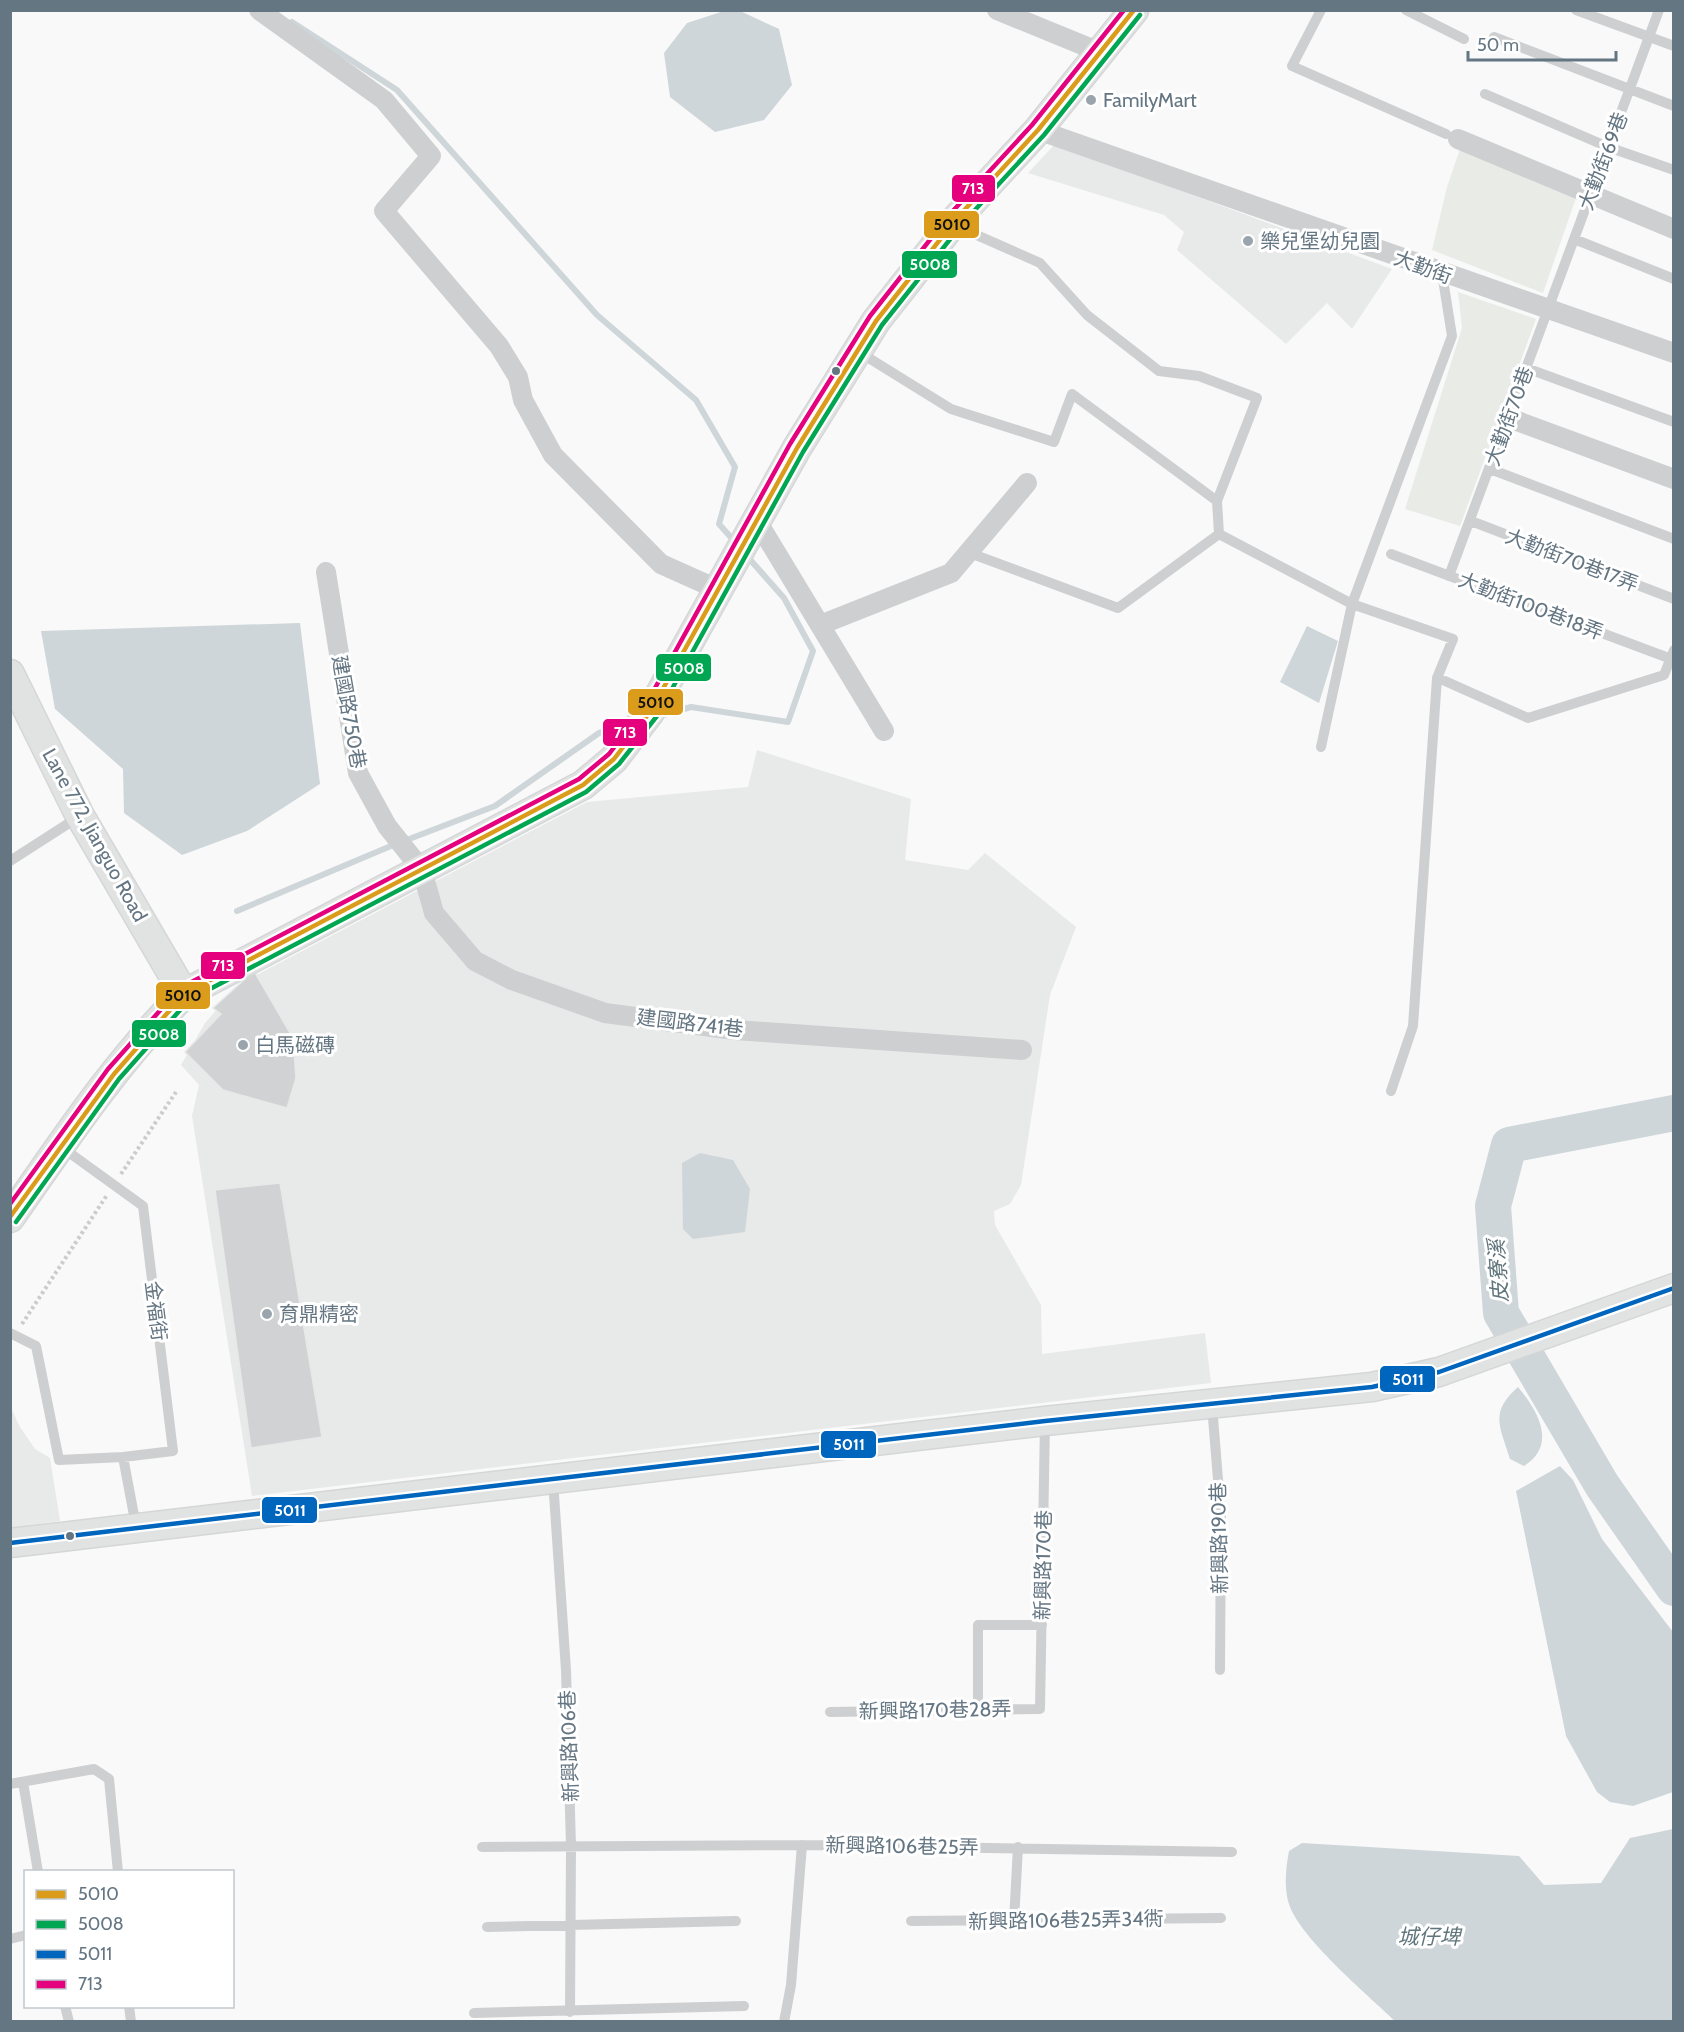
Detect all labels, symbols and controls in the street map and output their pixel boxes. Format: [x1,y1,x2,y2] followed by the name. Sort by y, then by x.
[1468,24,1616,62] scale bar
[1477,34,1519,56] text: 50 m
[1103,88,1197,112] place label: FamilyMart
[1084,93,1098,107] marker: FamilyMart
[1573,109,1633,213] street label: 大勤街69巷
[951,174,996,203] line badge: 713
[962,179,984,198] text: 713
[923,210,980,239] line badge: 5010
[933,215,971,234] text: 5010
[1260,229,1380,253] place label: 樂兒堡幼兒園
[1241,234,1255,248] marker: 樂兒堡幼兒園
[1391,245,1455,289] street label: 大勤街
[901,250,958,279] line badge: 5008
[910,255,950,274] text: 5008
[1480,363,1538,469] street label: 大勤街70巷
[830,365,842,377] unlabelled marker
[1502,524,1642,596] street label: 大勤街70巷17弄
[1455,567,1607,645] street label: 大勤街100巷18弄
[327,653,371,771] street label: 建國路750巷
[655,653,712,682] line badge: 5008
[664,659,704,678] text: 5008
[627,688,684,716] line badge: 5010
[637,693,675,712] text: 5010
[602,718,648,747] line badge: 713
[614,723,636,742] text: 713
[37,744,153,926] street label: Lane 772, Jianguo Road
[200,951,246,980] line badge: 713
[212,956,234,975] text: 713
[155,981,211,1010] line badge: 5010
[164,986,202,1005] text: 5010
[635,1005,745,1041] street label: 建國路741巷
[131,1019,187,1048] line badge: 5008
[139,1025,179,1044] text: 5008
[255,1033,335,1057] place label: 白馬磁磚
[236,1038,250,1052] marker: 白馬磁磚
[1483,1236,1513,1303] water label: 皮寮溪
[140,1280,172,1342] street label: 金福街
[279,1302,359,1326] place label: 育鼎精密
[260,1307,274,1321] marker: 育鼎精密
[1379,1365,1436,1393] line badge: 5011
[1392,1370,1424,1389] text: 5011
[820,1430,877,1459] line badge: 5011
[833,1435,865,1454] text: 5011
[1206,1482,1232,1594] street label: 新興路190巷
[261,1496,318,1524] line badge: 5011
[274,1501,306,1520] text: 5011
[1030,1510,1056,1620] street label: 新興路170巷
[64,1530,76,1542] unlabelled marker
[555,1690,583,1802] street label: 新興路106巷
[858,1697,1012,1723] street label: 新興路170巷28弄
[825,1833,979,1859] street label: 新興路106巷25弄
[24,1870,234,2008] legend
[78,1883,119,1905] text: 5010
[968,1906,1164,1934] street label: 新興路106巷25弄34衖
[78,1913,124,1935] text: 5008
[1398,1924,1463,1949] water label: 城仔埤
[78,1943,112,1965] text: 5011
[78,1973,103,1995] text: 713

